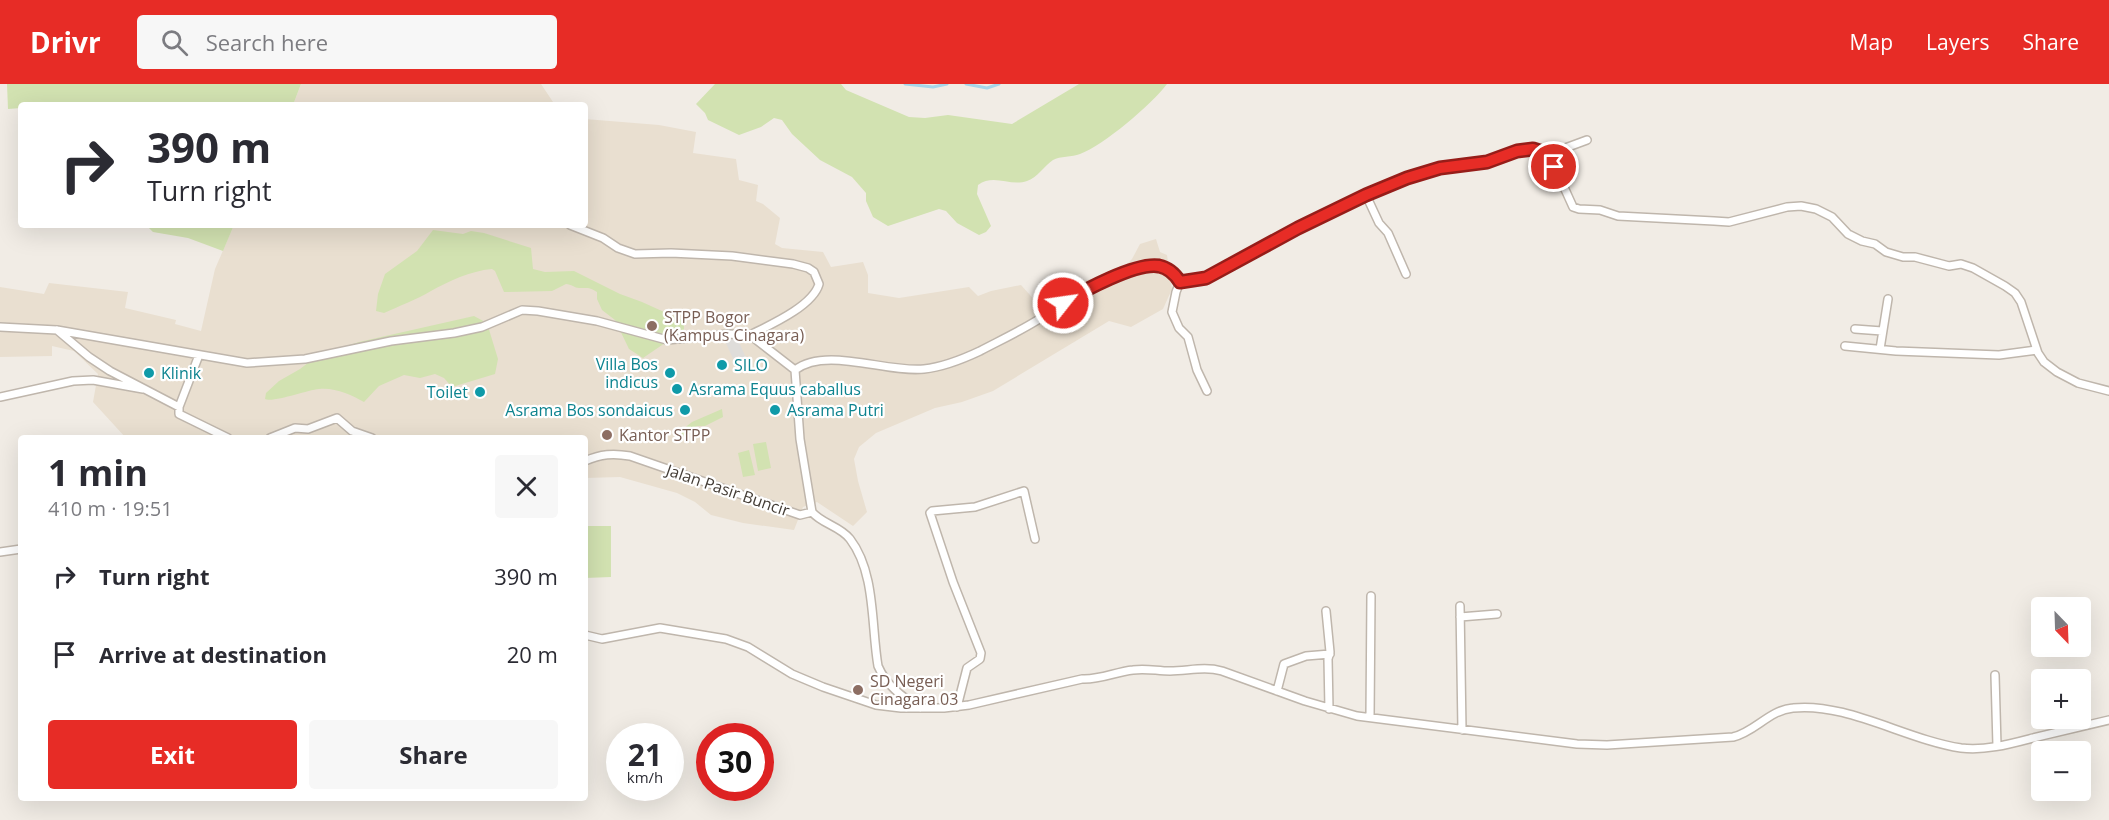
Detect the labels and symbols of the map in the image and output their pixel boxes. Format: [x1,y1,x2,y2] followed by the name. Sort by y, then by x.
[1528,141,1579,192] pin
[1031,271,1095,335] position arrow
[664,306,804,346] place label: STPP Bogor (Kampus Cinagara)
[645,319,659,333] marker: STPP Bogor (Kampus Cinagara)
[596,353,658,393] place label: Villa Bos indicus
[734,354,768,376] place label: SILO
[715,358,729,372] marker: SILO
[161,362,202,384] place label: Klinik
[142,366,156,380] marker: Klinik
[663,366,677,380] marker: Villa Bos indicus
[689,378,861,400] place label: Asrama Equus caballus
[427,381,468,403] place label: Toilet
[670,382,684,396] marker: Asrama Equus caballus
[473,385,487,399] marker: Toilet
[505,399,673,421] place label: Asrama Bos sondaicus
[787,399,884,421] place label: Asrama Putri
[678,403,692,417] marker: Asrama Bos sondaicus
[768,403,782,417] marker: Asrama Putri
[619,424,710,446] place label: Kantor STPP
[600,428,614,442] marker: Kantor STPP
[661,458,793,522] street label: Jalan Pasir Buncir
[2031,597,2091,657] north arrow
[870,670,958,710] place label: SD Negeri Cinagara 03
[851,683,865,697] marker: SD Negeri Cinagara 03
[696,723,774,801] speed limit sign: 30

